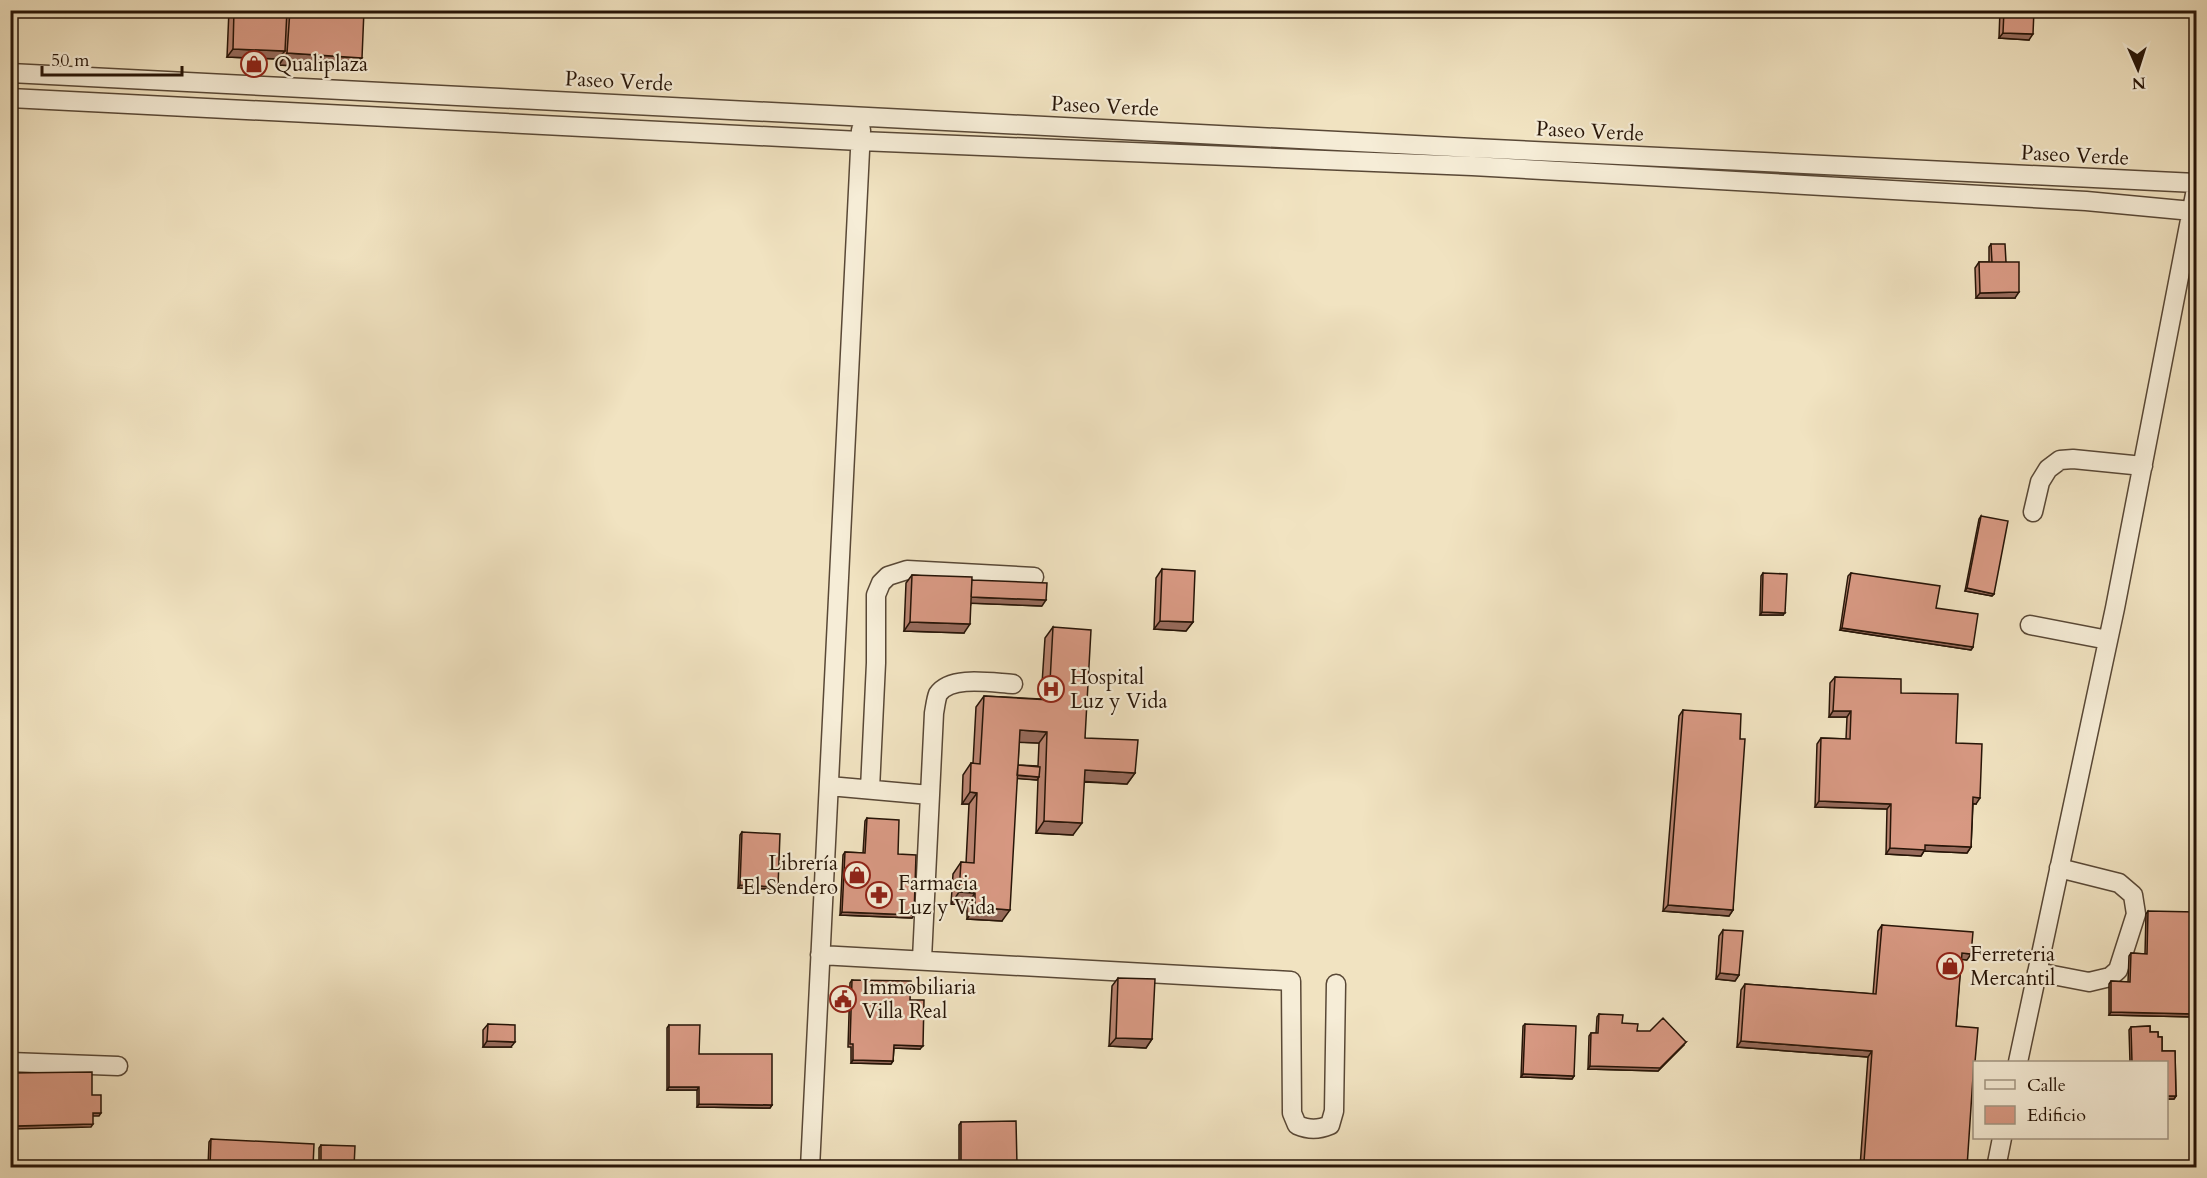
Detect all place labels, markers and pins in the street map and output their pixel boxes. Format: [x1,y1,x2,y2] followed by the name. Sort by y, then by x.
[239,49,269,79] shop icon: Qualiplaza
[274,50,368,79] place label: Qualiplaza
[1070,663,1168,716] place label: Hospital Luz y Vida
[1036,674,1066,704] hospital icon: Hospital Luz y Vida
[742,849,838,902] place label: Librería El Sendero
[842,860,872,890] shop icon: Librería El Sendero
[898,869,996,922] place label: Farmacia Luz y Vida
[864,880,894,910] pharmacy icon: Farmacia Luz y Vida
[1970,940,2055,993] place label: Ferreteria Mercantil
[1935,951,1965,981] shop icon: Ferreteria Mercantil
[862,973,976,1026] place label: Immobiliaria Villa Real
[828,984,858,1014] public building icon: Immobiliaria Villa Real

